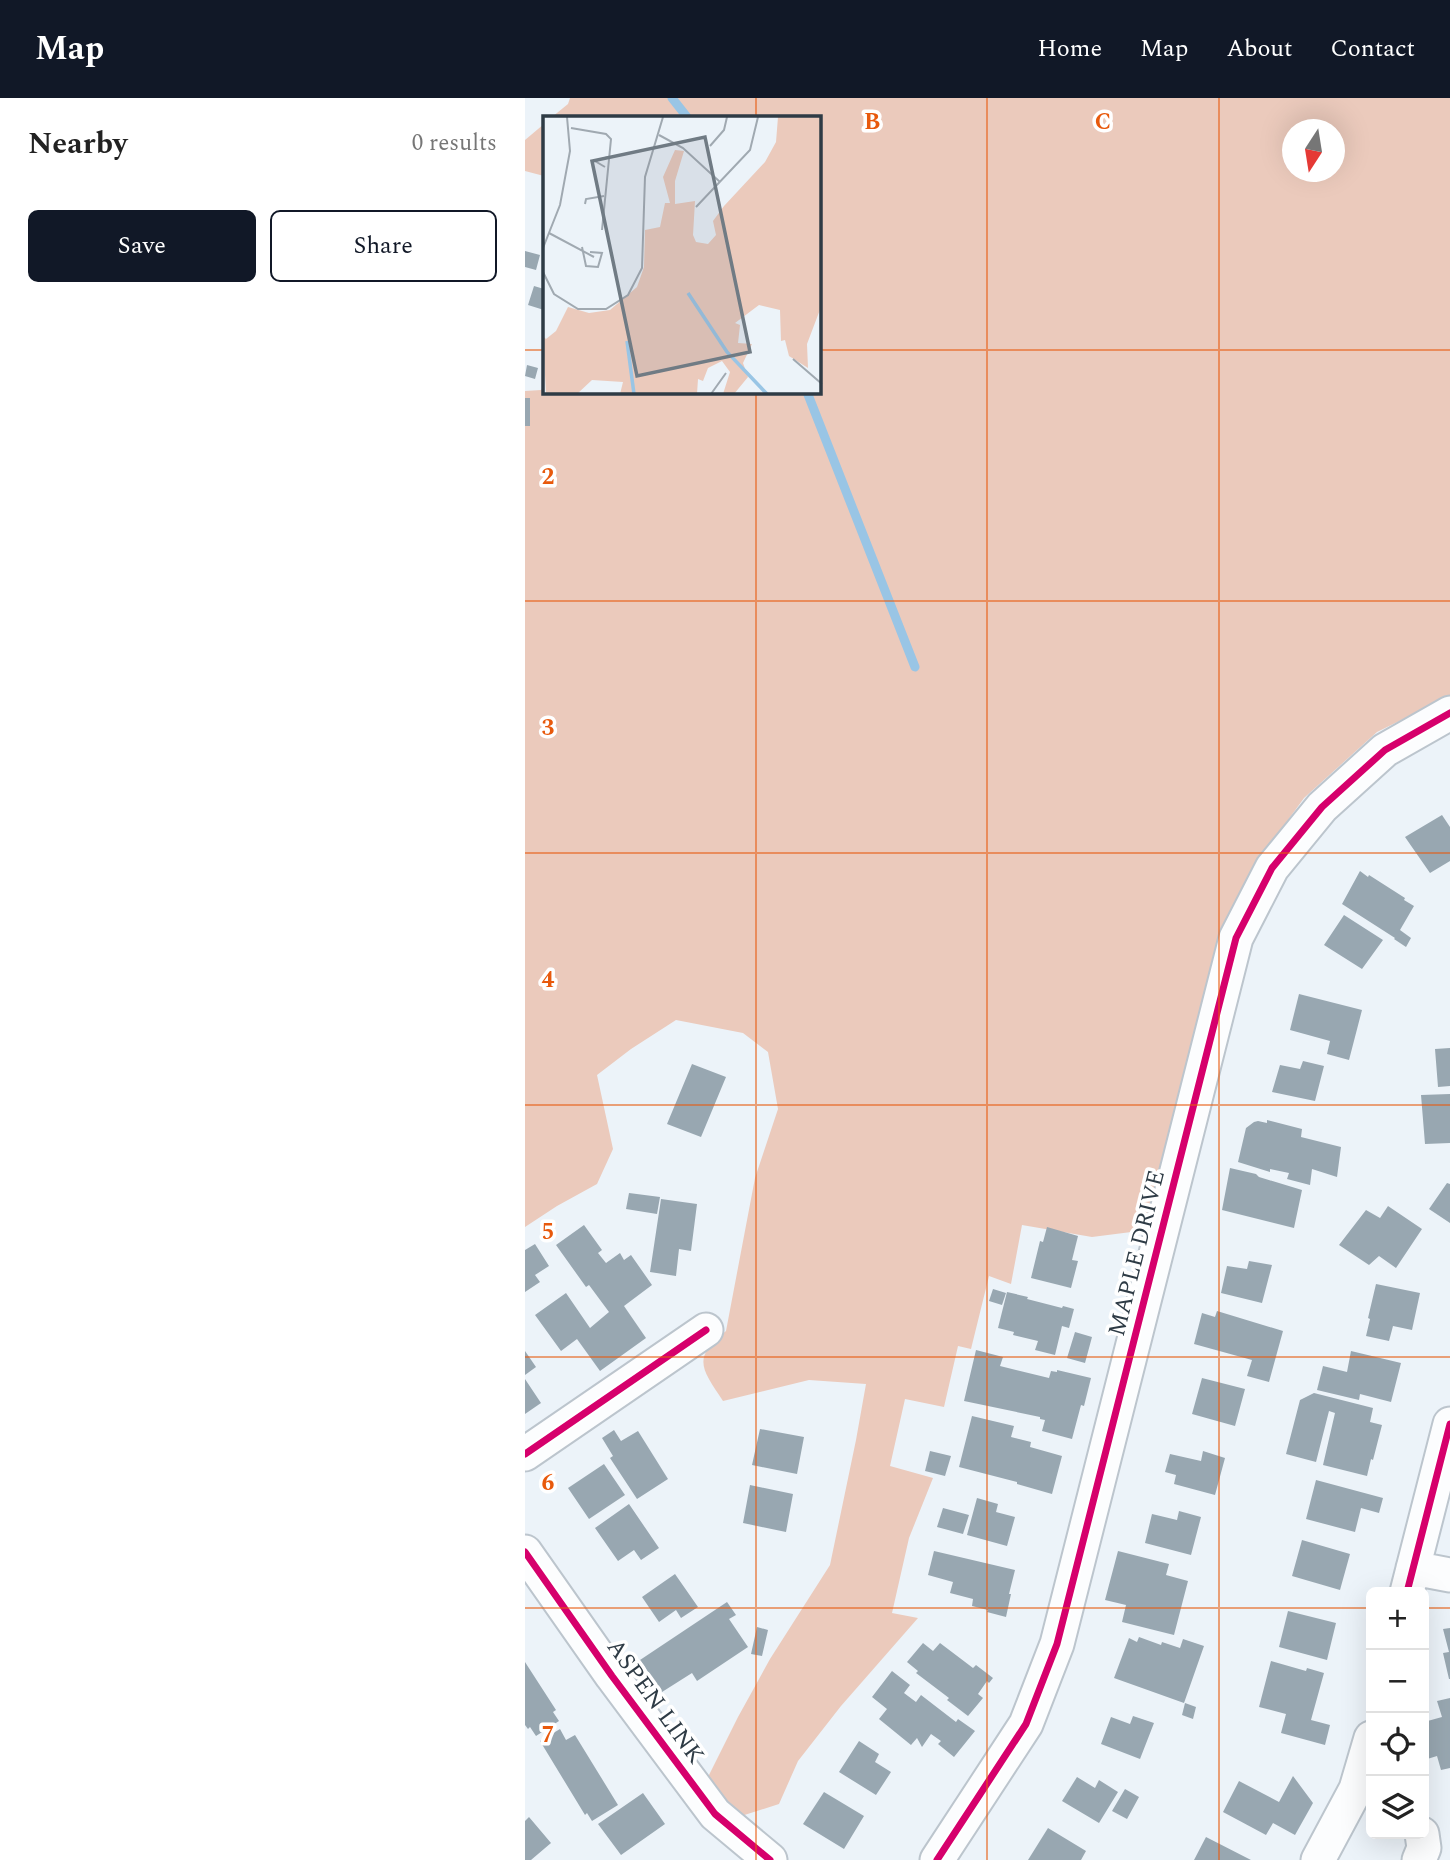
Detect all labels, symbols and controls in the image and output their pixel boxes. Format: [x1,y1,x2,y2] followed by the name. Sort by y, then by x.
[35,24,104,74] text: Map
[1037,31,1102,67] text: Home
[1140,31,1188,67] text: Map
[1226,31,1292,67] text: About
[1330,31,1415,67] text: Contact
[864,105,880,140] text: B
[1095,105,1111,140] text: C
[543,116,821,394] inset map
[1282,119,1345,182] north arrow
[28,121,127,167] text: Nearby
[412,126,497,161] text: 0 results
[28,210,256,282] button: Save
[270,210,497,282] button: Share
[542,460,555,495] text: 2
[542,711,555,746] text: 3
[542,963,555,998] text: 4
[1099,1166,1175,1340] street label: MAPLE DRIVE
[542,1215,554,1250] text: 5
[542,1466,555,1501] text: 6
[1366,1587,1429,1839] map controls
[1366,1587,1429,1650] button: +
[597,1631,713,1772] street label: ASPEN LINK
[1366,1650,1429,1713] button: −
[1366,1713,1429,1776] button: locate
[542,1718,554,1753] text: 7
[1366,1776,1429,1839] button: layers

